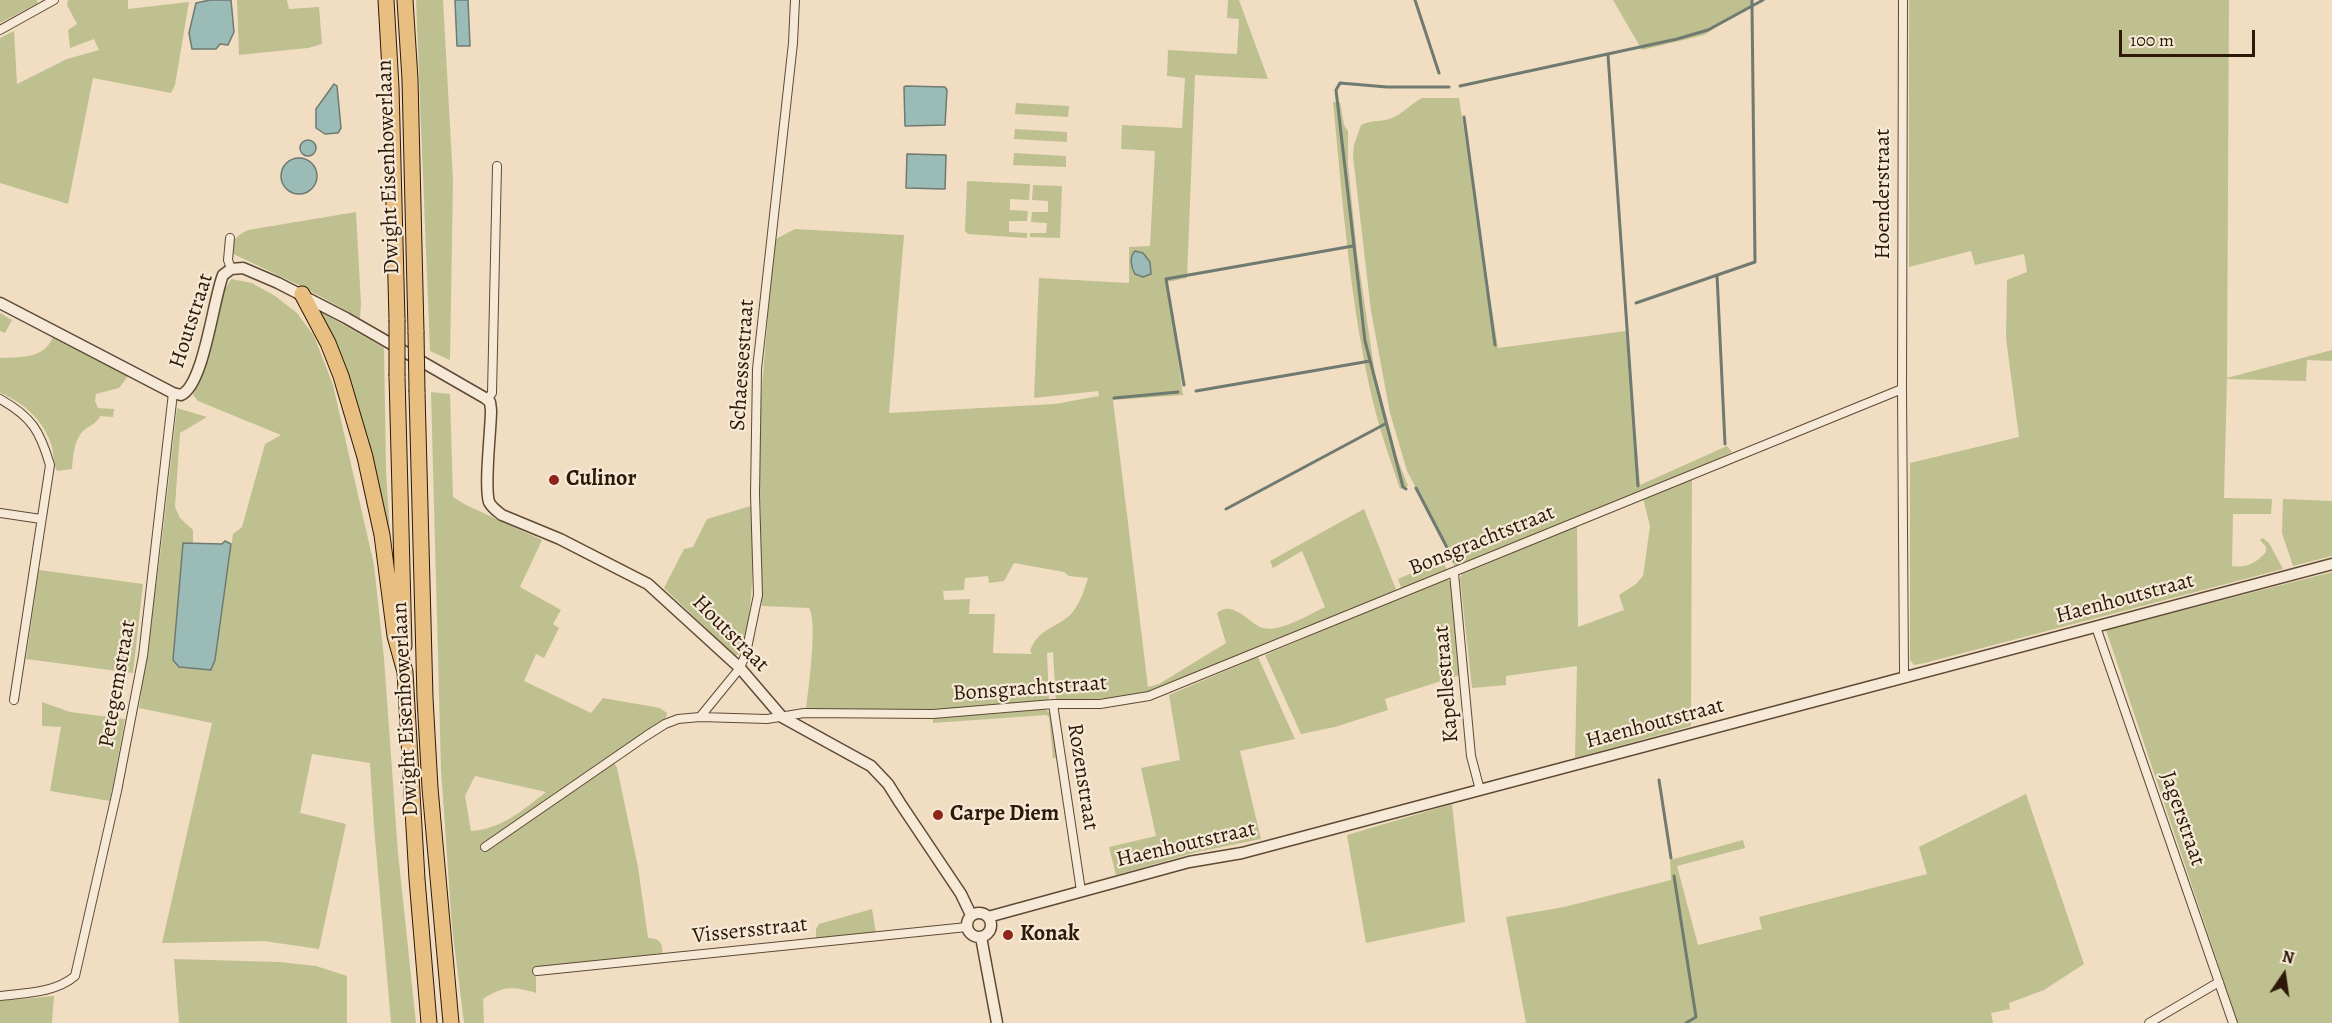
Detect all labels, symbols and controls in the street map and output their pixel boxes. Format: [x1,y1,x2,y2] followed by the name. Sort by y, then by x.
[2122,18,2258,56] scale bar
[2130,28,2174,52] text: 100 m
[372,59,406,275] street label: Dwight Eisenhowerlaan
[1871,128,1897,260] street label: Hoenderstraat
[164,270,220,372] street label: Houtstraat
[725,298,761,432] street label: Schaessestraat
[566,467,636,493] place label: Culinor
[547,473,561,487] marker: Culinor
[1405,500,1559,582] street label: Bonsgrachtstraat
[2053,568,2197,630] street label: Haenhoutstraat
[686,590,774,678] street label: Houtstraat
[387,601,425,817] street label: Dwight Eisenhowerlaan
[94,618,142,750] street label: Petegemstraat
[1429,624,1465,744] street label: Kapellestraat
[952,670,1108,708] street label: Bonsgrachtstraat
[1583,693,1727,755] street label: Haenhoutstraat
[1061,722,1103,832] street label: Rozenstraat
[2154,768,2210,870] street label: Jagerstraat
[950,802,1059,828] place label: Carpe Diem
[931,808,945,822] marker: Carpe Diem
[1114,816,1258,874] street label: Haenhoutstraat
[691,912,809,950] street label: Vissersstraat
[1020,922,1079,948] place label: Konak
[1001,928,1015,942] marker: Konak
[2254,945,2314,1005] north arrow
[2280,945,2296,969] text: N

